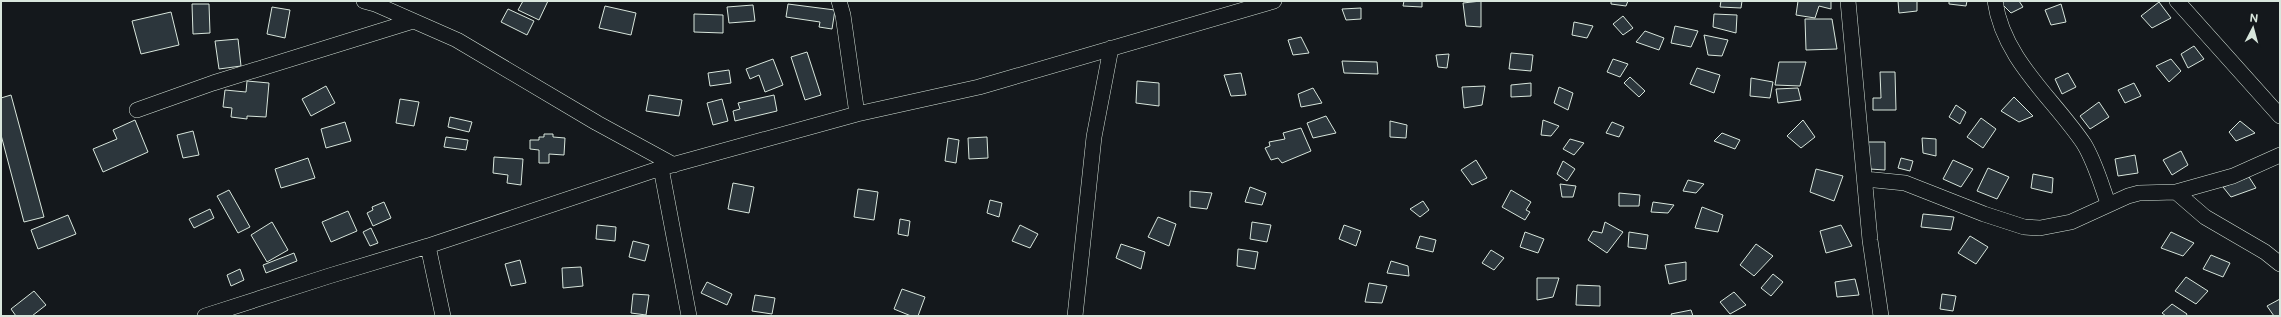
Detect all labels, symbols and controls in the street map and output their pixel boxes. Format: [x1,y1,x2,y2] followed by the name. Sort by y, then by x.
[2233,8,2273,48] north arrow
[2249,12,2259,24] text: N

